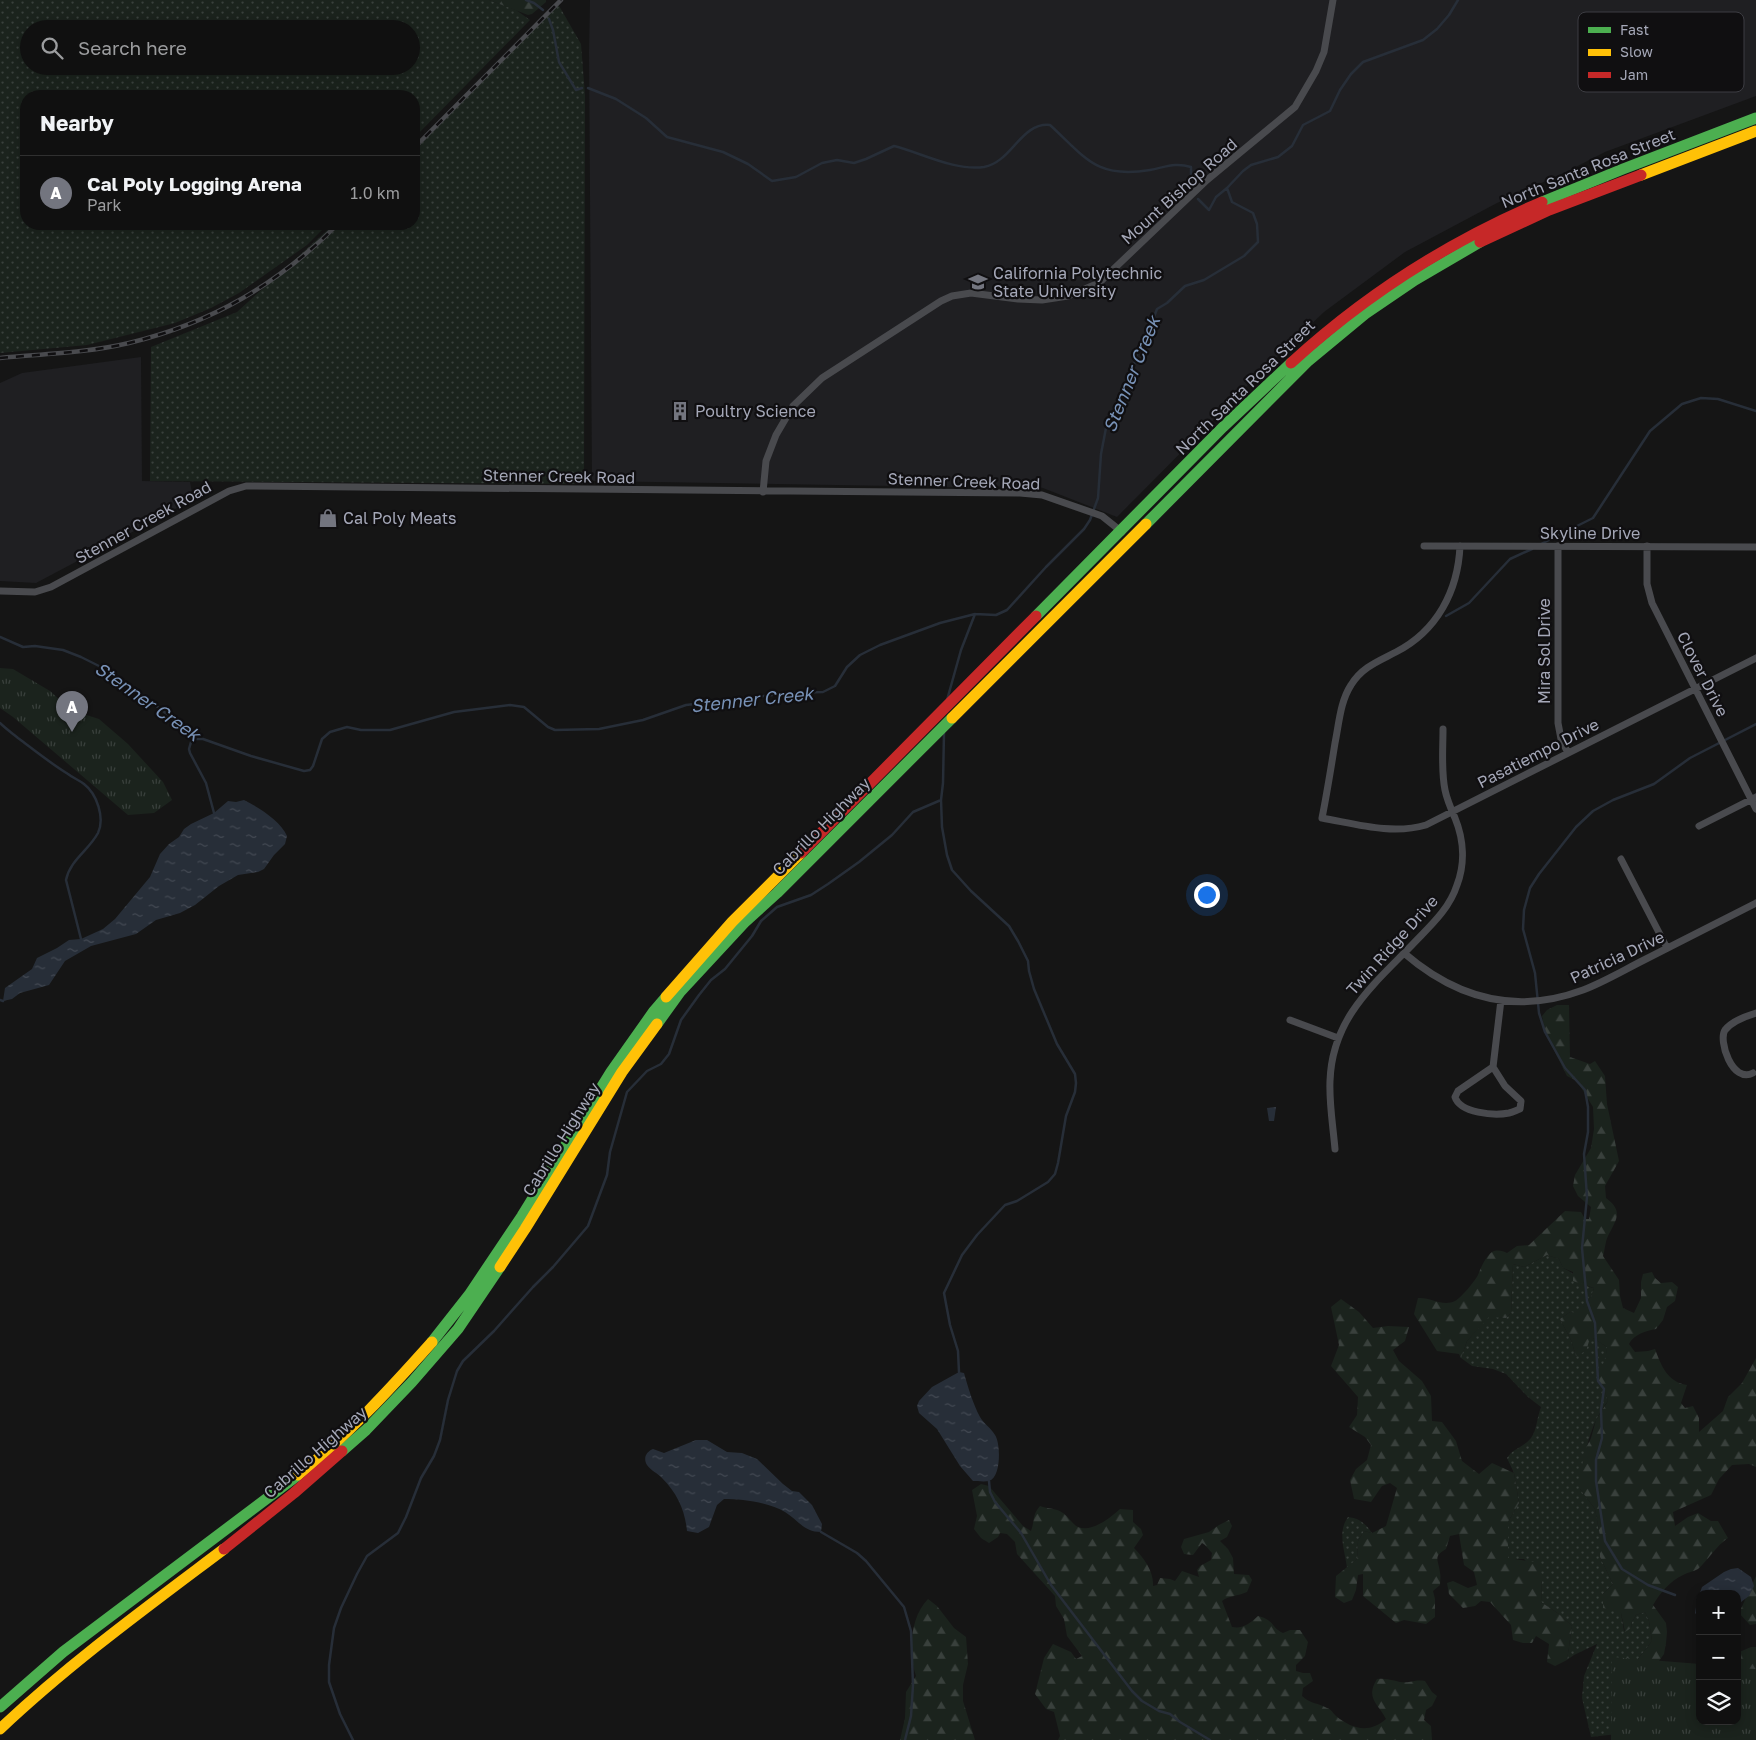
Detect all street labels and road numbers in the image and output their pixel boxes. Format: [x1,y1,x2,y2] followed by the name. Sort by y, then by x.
[1498,124,1678,212] street label: North Santa Rosa Street
[1117,134,1241,248] street label: Mount Bishop Road
[1171,315,1319,459] street label: North Santa Rosa Street
[483,465,635,487] street label: Stenner Creek Road
[887,468,1041,494] street label: Stenner Creek Road
[71,476,215,568] street label: Stenner Creek Road
[1540,523,1640,543] street label: Skyline Drive
[1534,598,1554,704] street label: Mira Sol Drive
[1673,628,1733,720] street label: Clover Drive
[1474,714,1602,792] street label: Pasatiempo Drive
[768,773,874,879] street label: Cabrillo Highway
[1342,891,1442,999] street label: Twin Ridge Drive
[1567,926,1667,988] street label: Patricia Drive
[518,1078,604,1200] street label: Cabrillo Highway
[259,1402,371,1502] street label: Cabrillo Highway

